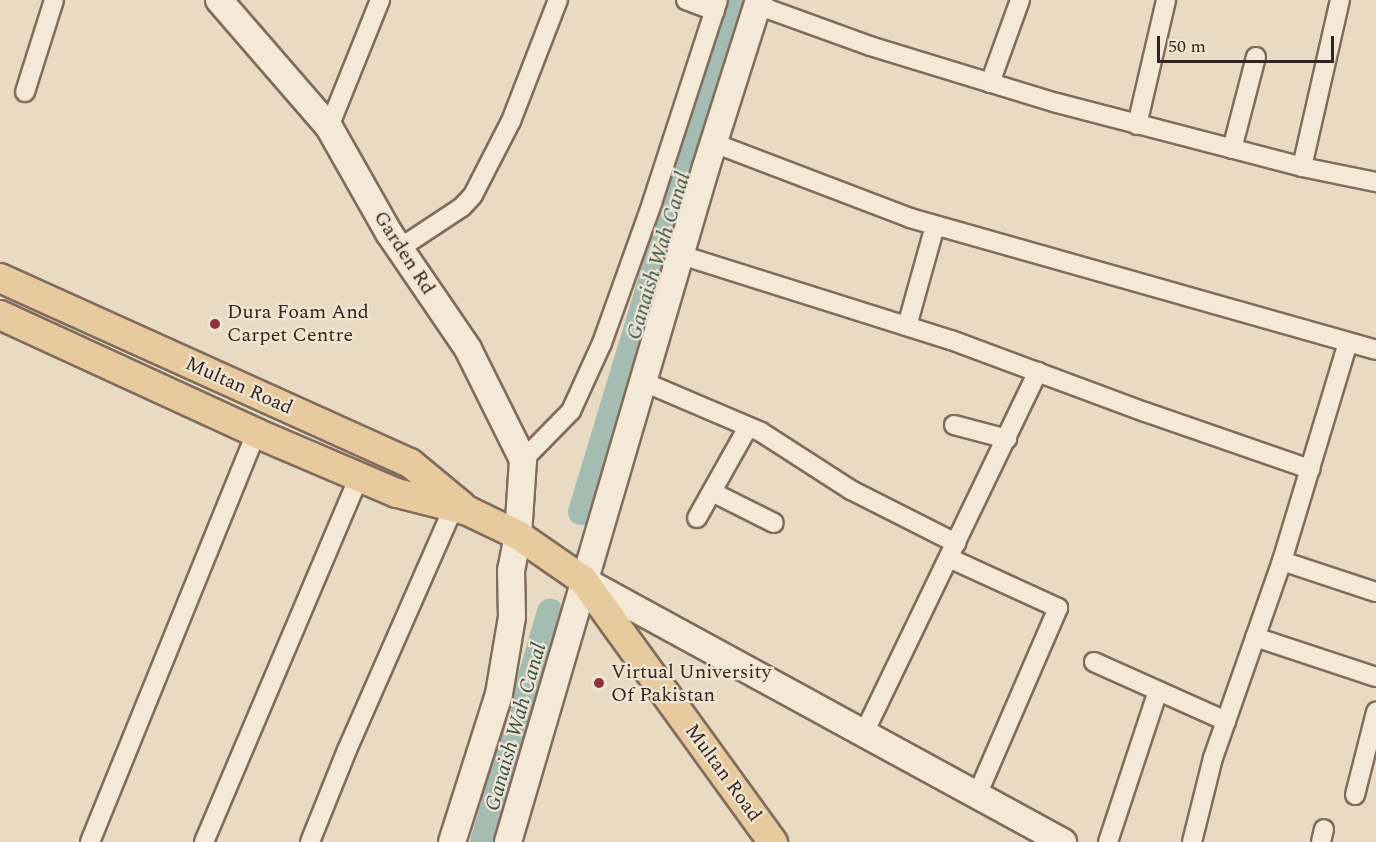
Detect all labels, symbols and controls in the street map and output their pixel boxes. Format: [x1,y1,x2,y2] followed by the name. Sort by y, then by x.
[1160,24,1337,62] scale bar
[1168,33,1206,60] text: 50 m
[622,169,696,343] water label: Ganaish Wah Canal
[368,207,440,299] street label: Garden Rd
[227,300,369,347] place label: Dura Foam And Carpet Centre
[208,317,222,331] marker: Dura Foam And Carpet Centre
[182,352,296,420] street label: Multan Road
[480,640,552,814] water label: Ganaish Wah Canal
[611,660,771,707] place label: Virtual University Of Pakistan
[592,676,606,690] marker: Virtual University Of Pakistan
[680,719,766,827] street label: Multan Road

